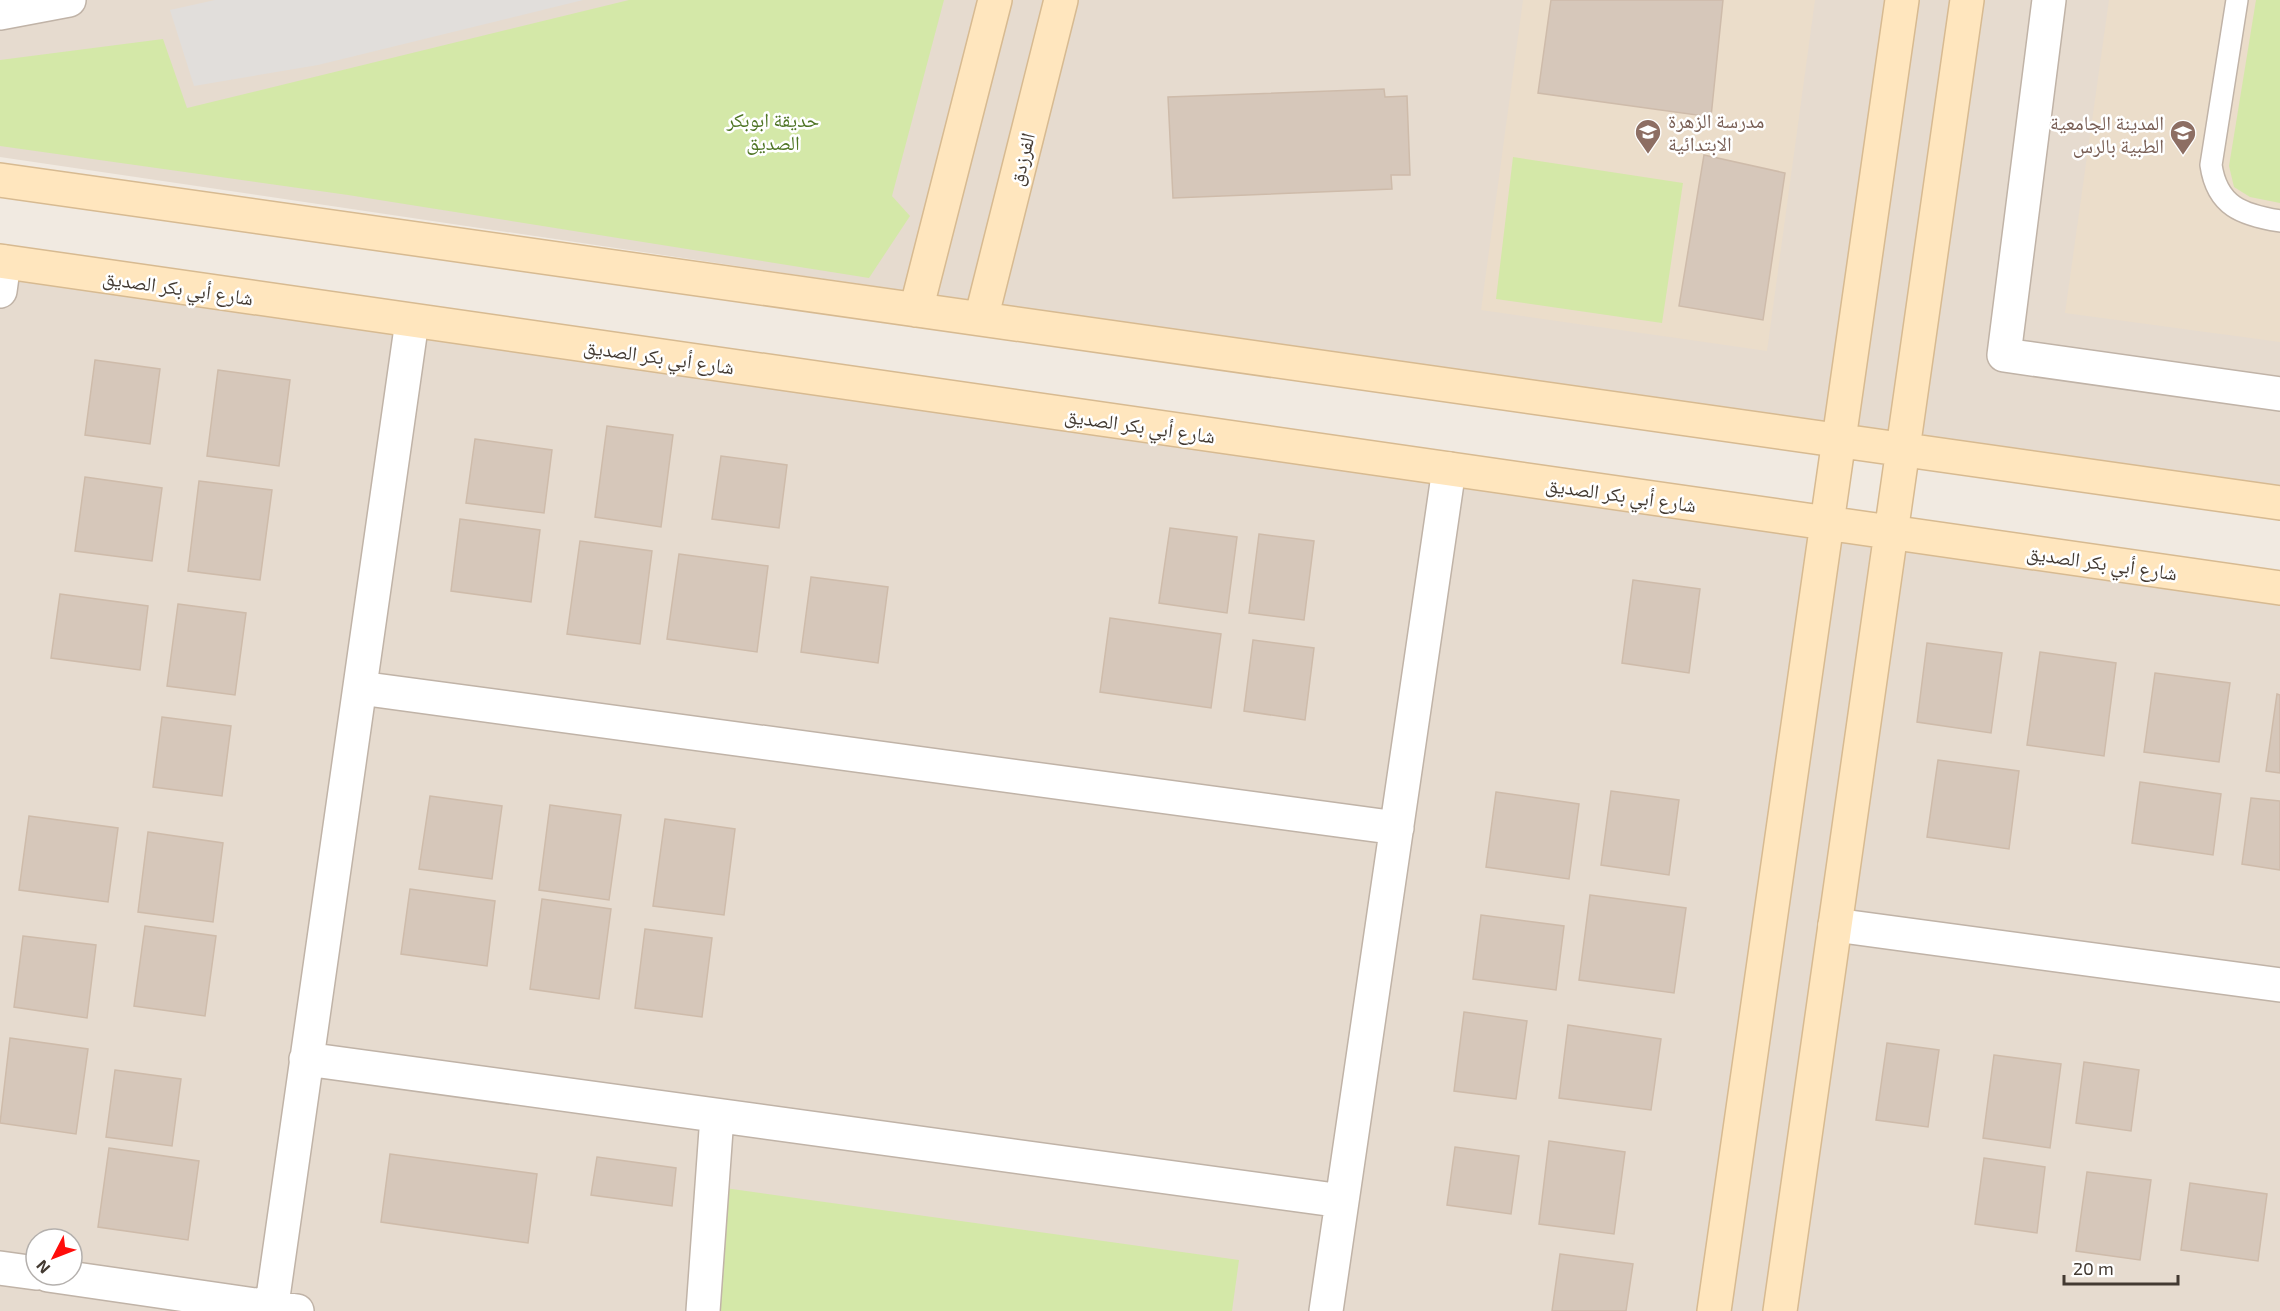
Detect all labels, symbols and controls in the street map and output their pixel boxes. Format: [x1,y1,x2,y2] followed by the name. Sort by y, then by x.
[726,107,820,155] park label: حديقة ابوبكر الصديق
[1668,108,1764,156] place label: مدرسة الزهرة الابتدائية
[2050,110,2164,158] place label: المدينة الجامعية الطبية بالرس
[1633,117,1663,155] school or university icon: مدرسة الزهرة الابتدائية
[2168,118,2198,156] school or university icon: المدينة الجامعية الطبية بالرس
[1003,130,1040,188] street label: الفرزدق
[100,265,255,314] street label: شارع أبي بكر الصديق
[581,334,736,383] street label: شارع أبي بكر الصديق
[1062,403,1217,452] street label: شارع أبي بكر الصديق
[1543,472,1698,521] street label: شارع أبي بكر الصديق
[2024,540,2179,589] street label: شارع أبي بكر الصديق
[24,1227,84,1287] north arrow
[2064,1248,2178,1286] scale bar
[32,1257,53,1278] text: N
[2073,1257,2114,1279] text: 20 m

